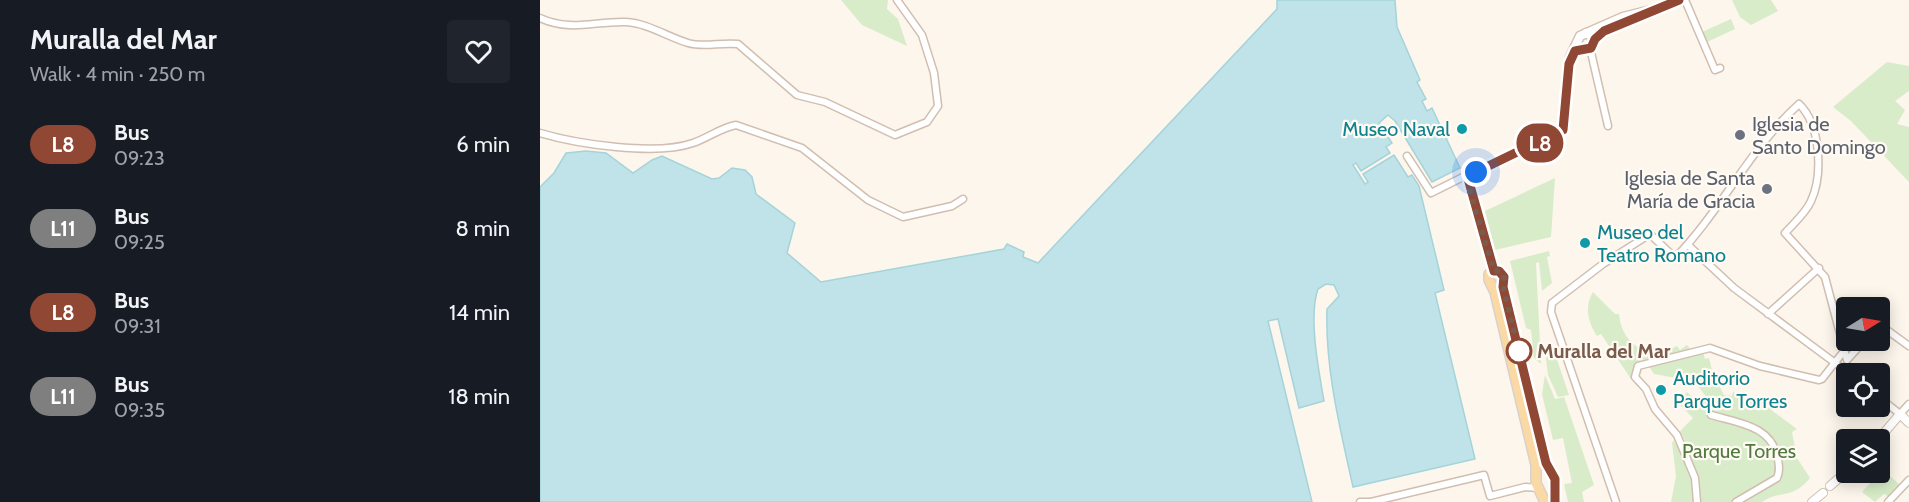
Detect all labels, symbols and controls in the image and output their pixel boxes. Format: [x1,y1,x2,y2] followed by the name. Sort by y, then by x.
[447,20,510,83] button: heart
[30,22,217,56] text: Muralla del Mar
[30,62,205,86] text: Walk · 4 min · 250 m
[1752,112,1886,159] place label: Iglesia de Santo Domingo
[1342,117,1450,141] place label: Museo Naval
[114,119,149,146] text: Bus
[1455,122,1469,136] marker: Museo Naval
[1513,124,1567,162] line badge: L8
[1733,128,1747,142] marker: Iglesia de Santo Domingo
[456,131,510,158] text: 6 min
[1528,131,1552,156] text: L8
[51,132,75,157] text: L8
[114,146,165,170] text: 09:23
[1461,157,1491,187] your location
[1624,166,1755,213] place label: Iglesia de Santa María de Gracia
[1760,182,1774,196] marker: Iglesia de Santa María de Gracia
[114,203,149,230] text: Bus
[455,215,510,242] text: 8 min
[50,216,76,241] text: L11
[1597,220,1726,267] place label: Museo del Teatro Romano
[114,230,165,254] text: 09:25
[1578,236,1592,250] marker: Museo del Teatro Romano
[114,287,149,314] text: Bus
[1836,297,1890,351] north arrow
[1836,297,1890,483] map controls
[449,299,510,326] text: 14 min
[51,300,75,325] text: L8
[114,314,161,338] text: 09:31
[1506,338,1532,364] marker: Muralla del Mar
[1537,339,1671,363] place label: Muralla del Mar
[1836,363,1890,417] button: locate
[1673,366,1787,413] place label: Auditorio Parque Torres
[114,371,149,398] text: Bus
[448,383,510,410] text: 18 min
[1654,383,1668,397] marker: Auditorio Parque Torres
[50,384,76,409] text: L11
[114,398,165,422] text: 09:35
[1836,429,1890,483] button: layers
[1682,439,1796,463] park label: Parque Torres

